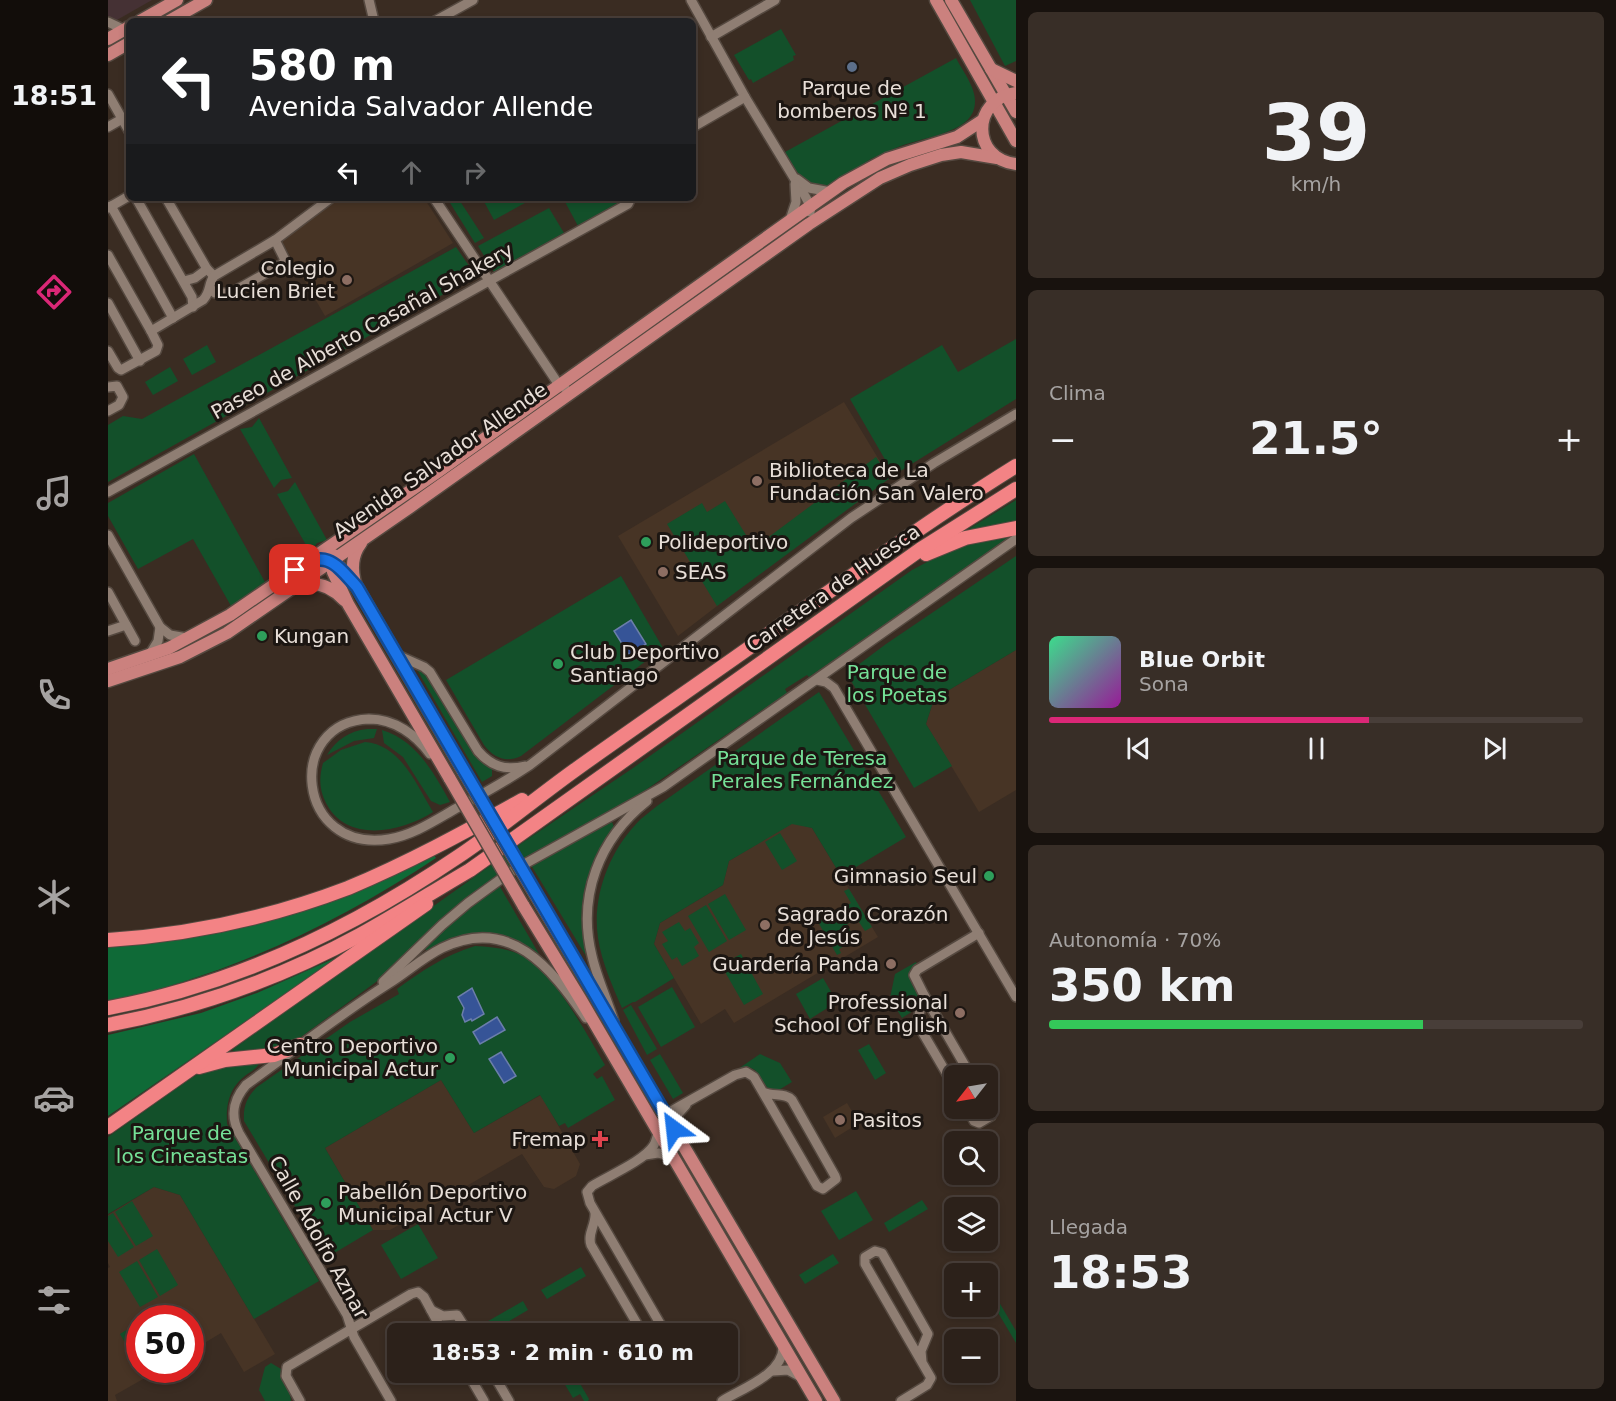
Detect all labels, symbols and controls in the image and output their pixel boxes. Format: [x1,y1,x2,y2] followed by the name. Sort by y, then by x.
[249,41,395,90] text: 580 m
[150,42,228,120] icon: left
[845,60,859,74] marker: Parque de bomberos Nº 1
[777,76,927,123] place label: Parque de bomberos Nº 1
[11,80,97,111] text: 18:51
[1262,88,1370,178] text: 39
[249,91,593,122] text: Avenida Salvador Allende
[332,156,365,189] icon: left
[395,156,428,189] icon: ahead
[458,156,491,189] icon: right
[1291,172,1341,196] text: km/h
[207,238,517,424] street label: Paseo de Alberto Casañal Shakery
[216,256,335,303] place label: Colegio Lucien Briet
[33,271,75,313] icon: directions
[340,273,354,287] marker: Colegio Lucien Briet
[329,377,551,543] street label: Avenida Salvador Allende
[1049,381,1106,405] text: Clima
[1249,412,1383,465] text: 21.5°
[1049,420,1077,459] text: −
[1555,420,1583,459] text: +
[769,458,984,505] place label: Biblioteca de La Fundación San Valero
[33,472,75,514] icon: music
[750,474,764,488] marker: Biblioteca de La Fundación San Valero
[742,519,924,657] street label: Carretera de Huesca
[658,530,788,554] place label: Polideportivo
[639,535,653,549] marker: Polideportivo
[269,544,320,595] pin
[278,553,311,586] icon: arrive
[675,560,727,584] place label: SEAS
[656,565,670,579] marker: SEAS
[274,624,349,648] place label: Kungan
[255,629,269,643] marker: Kungan
[570,640,720,687] place label: Club Deportivo Santiago
[1139,647,1265,672] text: Blue Orbit
[551,657,565,671] marker: Club Deportivo Santiago
[847,660,947,707] park label: Parque de los Poetas
[1139,672,1189,696] text: Sona
[33,674,75,716] icon: phone
[1122,732,1155,765] icon: previous
[1300,732,1333,765] icon: pause
[1478,732,1511,765] icon: next
[711,746,893,793] park label: Parque de Teresa Perales Fernández
[834,864,977,888] place label: Gimnasio Seul
[982,869,996,883] marker: Gimnasio Seul
[33,876,75,918] icon: climate
[777,902,949,949] place label: Sagrado Corazón de Jesús
[758,918,772,932] marker: Sagrado Corazón de Jesús
[1049,928,1221,952] text: Autonomía · 70%
[712,952,879,976] place label: Guardería Panda
[884,957,898,971] marker: Guardería Panda
[1049,959,1235,1012] text: 350 km
[774,990,948,1037] place label: Professional School Of English
[953,1006,967,1020] marker: Professional School Of English
[267,1034,439,1081] place label: Centro Deportivo Municipal Actur
[443,1051,457,1065] marker: Centro Deportivo Municipal Actur
[944,1065,998,1119] north arrow
[944,1065,998,1383] map controls
[33,1077,75,1119] icon: car
[642,1097,706,1161] position arrow
[852,1108,922,1132] place label: Pasitos
[833,1113,847,1127] marker: Pasitos
[116,1121,248,1168] park label: Parque de los Cineastas
[511,1127,586,1151] place label: Fremap
[591,1130,609,1148] marker: Fremap
[944,1131,998,1185] button: search
[264,1151,374,1323] street label: Calle Adolfo Aznar
[338,1180,527,1227] place label: Pabellón Deportivo Municipal Actur V
[319,1196,333,1210] marker: Pabellón Deportivo Municipal Actur V
[944,1197,998,1251] button: layers
[1049,1215,1128,1239] text: Llegada
[1049,1246,1192,1299] text: 18:53
[944,1263,998,1317] button: +
[33,1279,75,1321] icon: filters
[126,1305,204,1383] speed limit sign: 50
[944,1329,998,1383] button: −
[431,1340,694,1365] text: 18:53 · 2 min · 610 m

